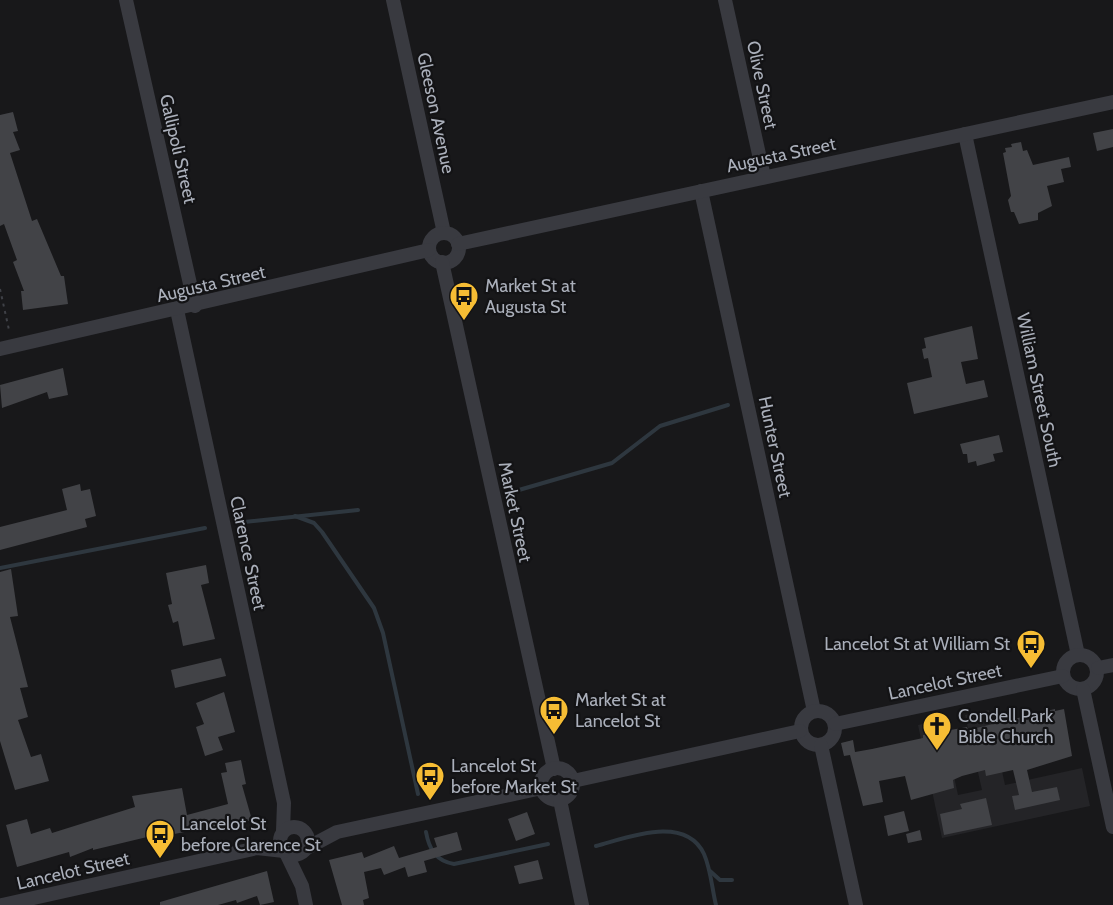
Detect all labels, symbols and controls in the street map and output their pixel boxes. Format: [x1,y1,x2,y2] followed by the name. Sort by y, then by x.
[742,39,782,131] street label: Olive Street
[412,50,460,176] street label: Gleeson Avenue
[155,92,201,206] street label: Gallipoli Street
[724,133,838,177] street label: Augusta Street
[154,261,268,307] street label: Augusta Street
[485,275,576,318] place label: Market St at Augusta St
[448,280,480,322] bus stop icon: Market St at Augusta St
[1012,311,1066,469] street label: William Street South
[754,394,796,500] street label: Hunter Street
[494,460,536,564] street label: Market Street
[225,494,271,612] street label: Clarence Street
[1015,628,1047,670] bus stop icon: Lancelot St at William St
[824,633,1010,655] place label: Lancelot St at William St
[886,659,1004,705] street label: Lancelot Street
[575,689,666,732] place label: Market St at Lancelot St
[538,694,570,736] bus stop icon: Market St at Lancelot St
[958,705,1054,748] place label: Condell Park Bible Church
[921,710,953,752] church icon: Condell Park Bible Church
[451,755,577,798] place label: Lancelot St before Market St
[414,760,446,802] bus stop icon: Lancelot St before Market St
[181,813,321,856] place label: Lancelot St before Clarence St
[144,818,176,860] bus stop icon: Lancelot St before Clarence St
[14,847,132,895] street label: Lancelot Street

